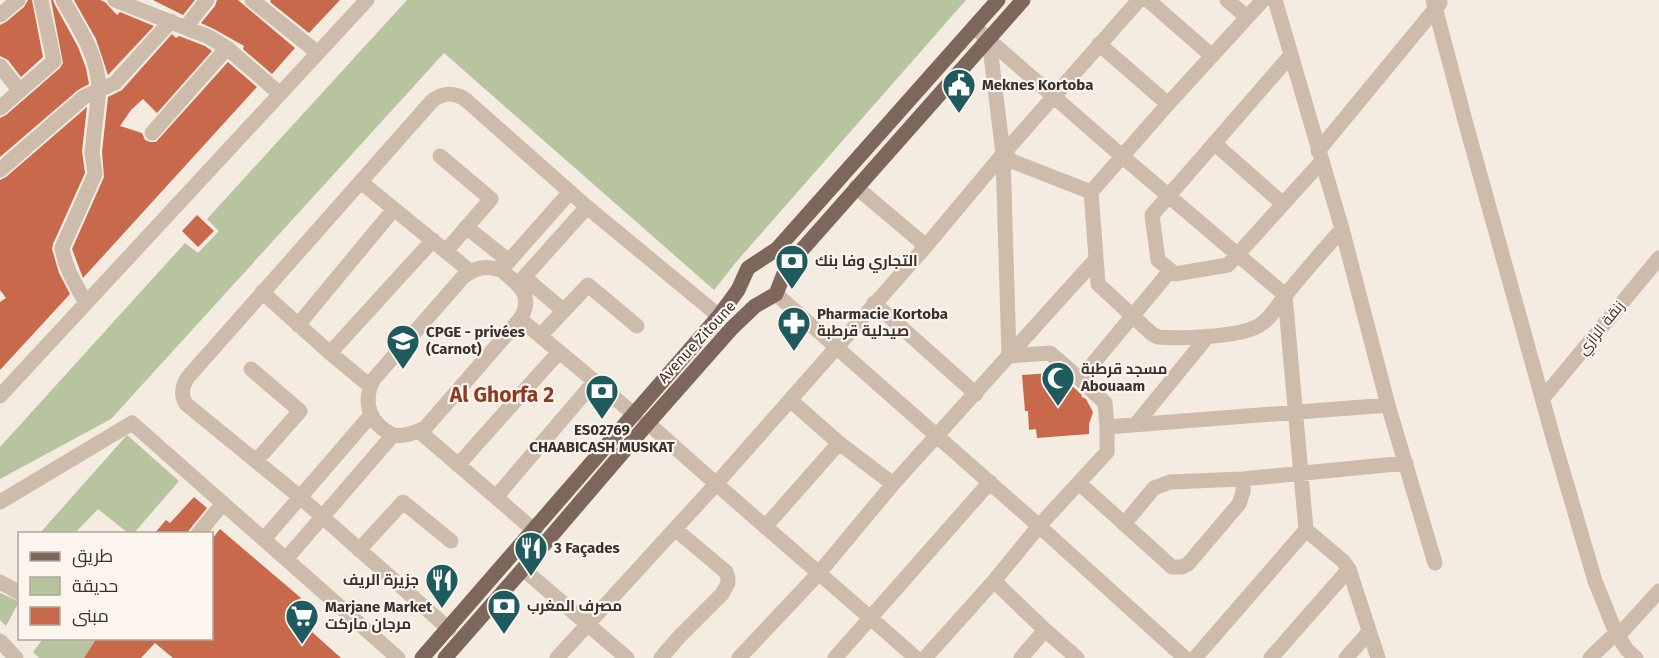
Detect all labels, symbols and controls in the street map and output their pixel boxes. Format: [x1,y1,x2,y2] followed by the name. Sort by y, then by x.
[941,67,977,114] public building icon: Meknes Kortoba
[982,76,1093,94] place label: Meknes Kortoba
[774,243,810,290] bank icon: التجاري وفا بنك
[815,252,918,273] place label: التجاري وفا بنك
[654,297,740,387] street label: Avenue Zitoune
[1574,297,1631,361] street label: زنقة الرازي
[776,305,812,352] pharmacy icon: Pharmacie Kortoba صيدلية قرطبة
[817,305,948,340] place label: Pharmacie Kortoba صيدلية قرطبة
[385,323,421,370] school or university icon: CPGE - privées (Carnot)
[426,323,525,358] place label: CPGE - privées (Carnot)
[1040,360,1076,407] mosque icon: مسجد قرطبة Abouaam
[1080,360,1167,395] place label: مسجد قرطبة Abouaam
[584,373,620,420] bank icon: ES02769 CHAABICASH MUSKAT
[449,382,554,408] district label: Al Ghorfa 2
[529,421,676,456] place label: ES02769 CHAABICASH MUSKAT
[513,530,549,577] restaurant icon: 3 Façades
[18,532,213,640] legend
[553,539,620,558] place label: 3 Façades
[72,545,113,568] text: طريق
[424,562,460,609] restaurant icon: جزيرة الريف
[343,571,419,589] place label: جزيرة الريف
[72,575,118,597] text: حديقة
[486,588,522,635] bank icon: مصرف المغرب
[527,597,622,615] place label: مصرف المغرب
[284,598,320,645] supermarket icon: Marjane Market مرجان ماركت
[325,598,432,633] place label: Marjane Market مرجان ماركت
[72,605,109,627] text: مبنى

